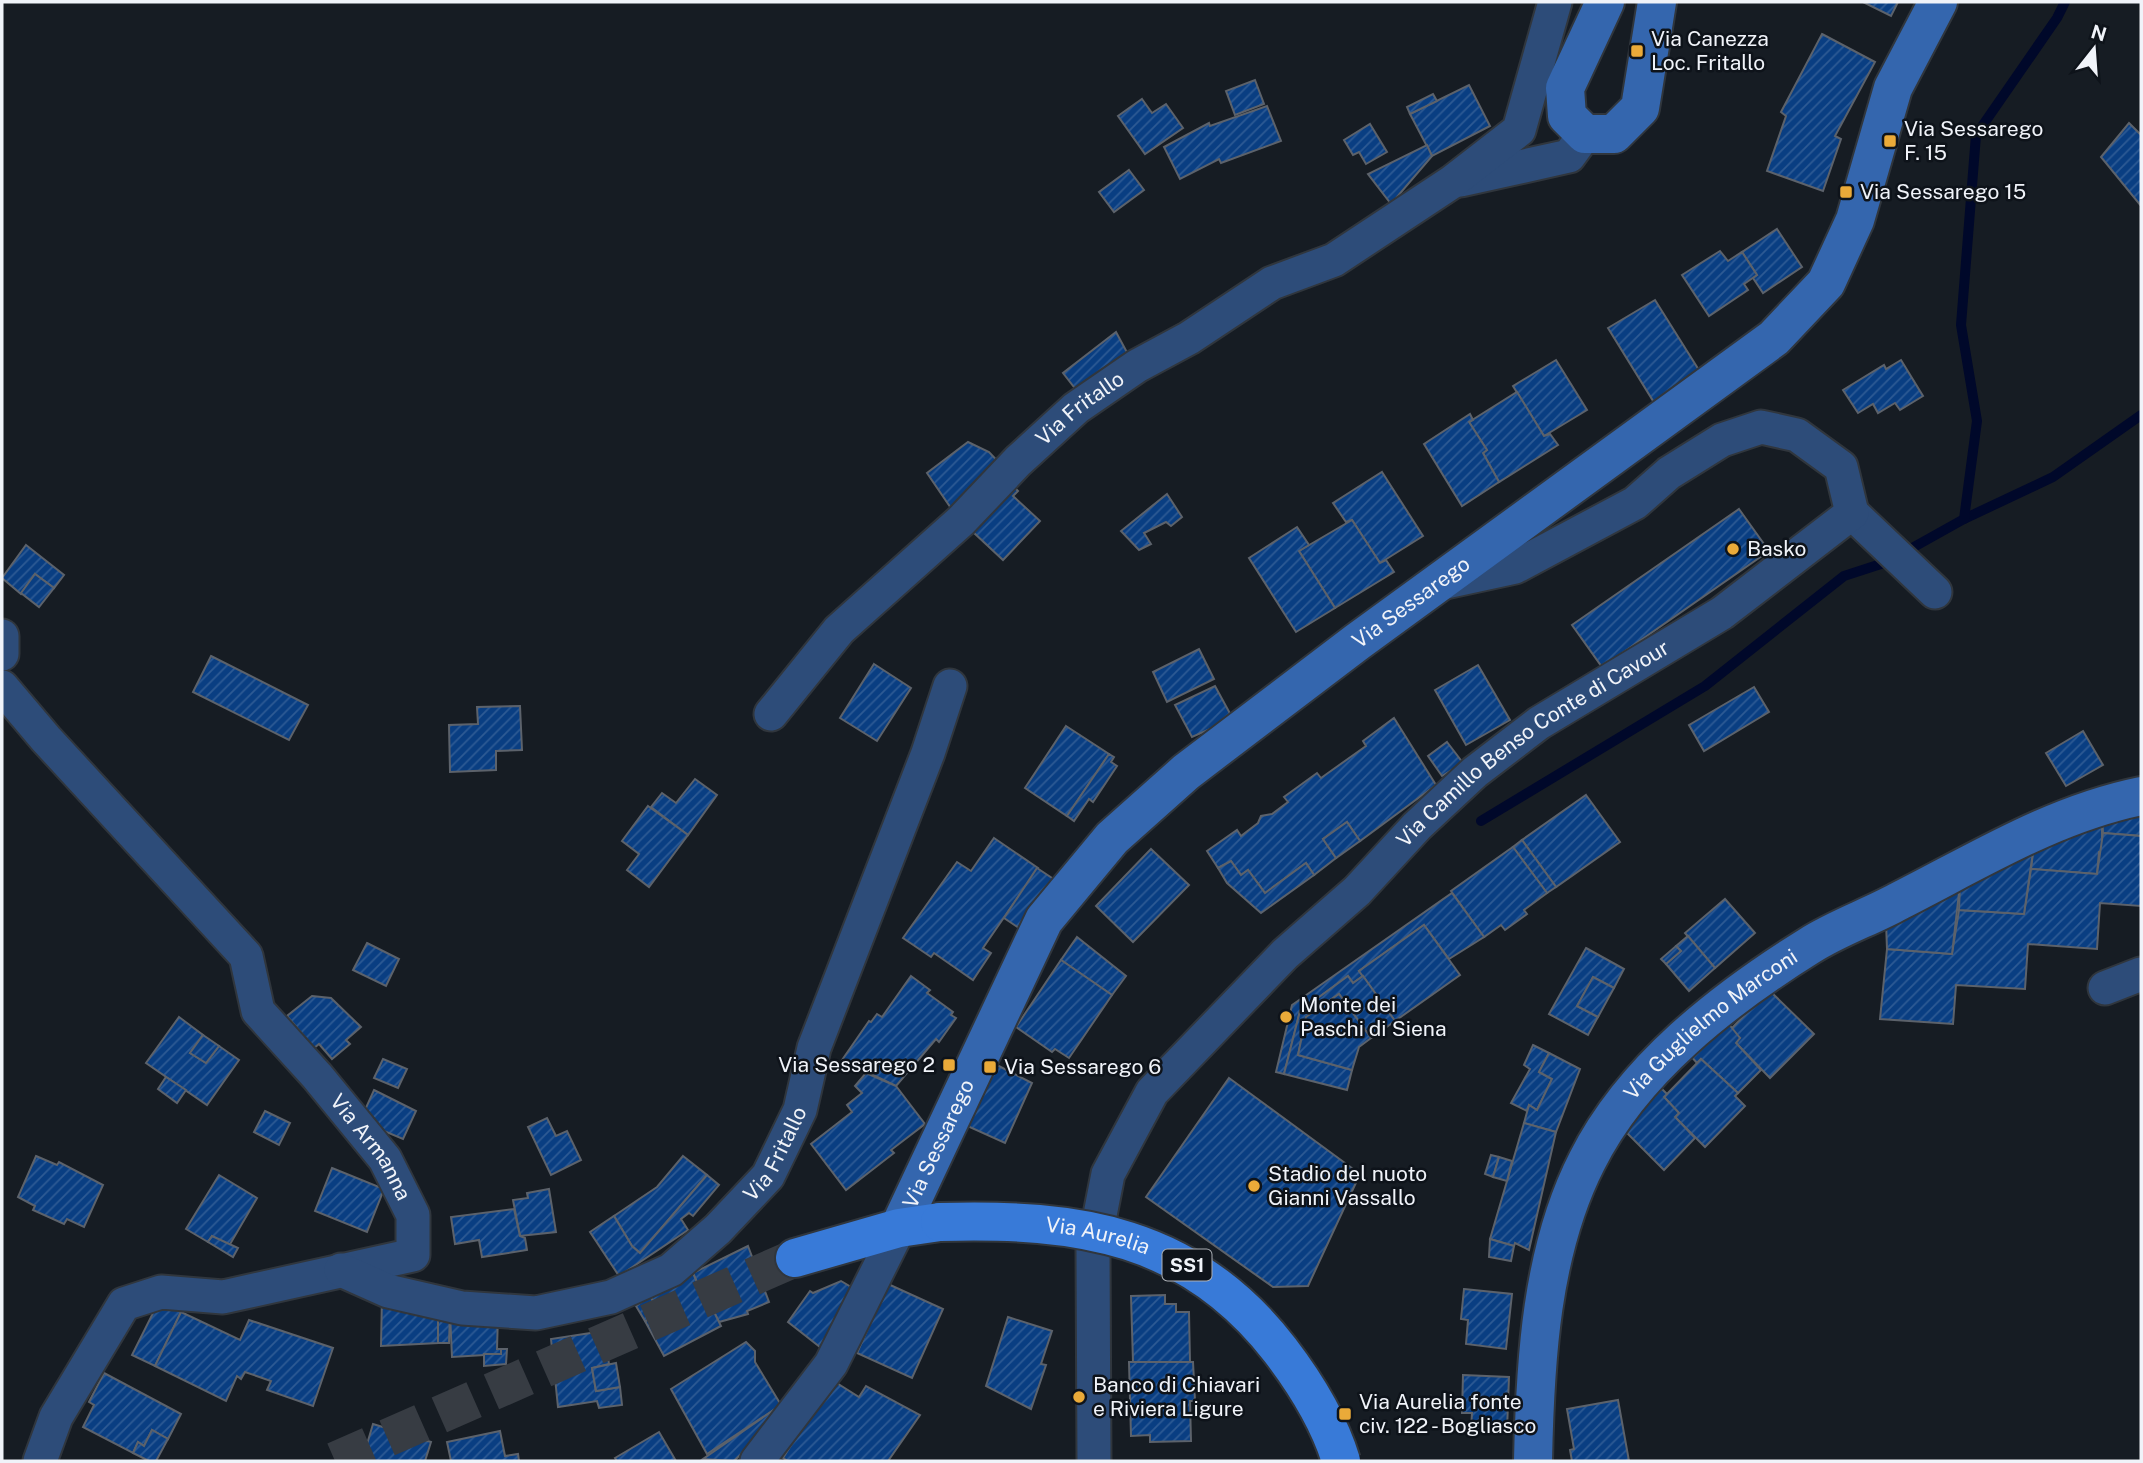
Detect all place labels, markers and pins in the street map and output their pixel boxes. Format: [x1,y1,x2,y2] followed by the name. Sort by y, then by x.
[1651,26,1769,75] place label: Via Canezza Loc. Fritallo
[1629,43,1645,59] marker: Via Canezza Loc. Fritallo
[1904,116,2043,165] place label: Via Sessarego F. 15
[1882,133,1898,149] marker: Via Sessarego F. 15
[1860,179,2026,204] place label: Via Sessarego 15
[1838,184,1854,200] marker: Via Sessarego 15
[1747,536,1806,561] place label: Basko
[1725,541,1741,557] marker: Basko
[1300,992,1447,1041] place label: Monte dei Paschi di Siena
[1278,1009,1294,1025] marker: Monte dei Paschi di Siena
[778,1052,935,1077] place label: Via Sessarego 2
[1004,1054,1161,1079] place label: Via Sessarego 6
[941,1057,957,1073] marker: Via Sessarego 2
[982,1059,998,1075] marker: Via Sessarego 6
[1268,1161,1427,1210] place label: Stadio del nuoto Gianni Vassallo
[1246,1178,1262,1194] marker: Stadio del nuoto Gianni Vassallo
[1093,1372,1260,1421] place label: Banco di Chiavari e Riviera Ligure
[1071,1389,1087,1405] marker: Banco di Chiavari e Riviera Ligure
[1359,1389,1536,1438] place label: Via Aurelia fonte civ. 122 - Bogliasco
[1337,1406,1353,1422] marker: Via Aurelia fonte civ. 122 - Bogliasco

